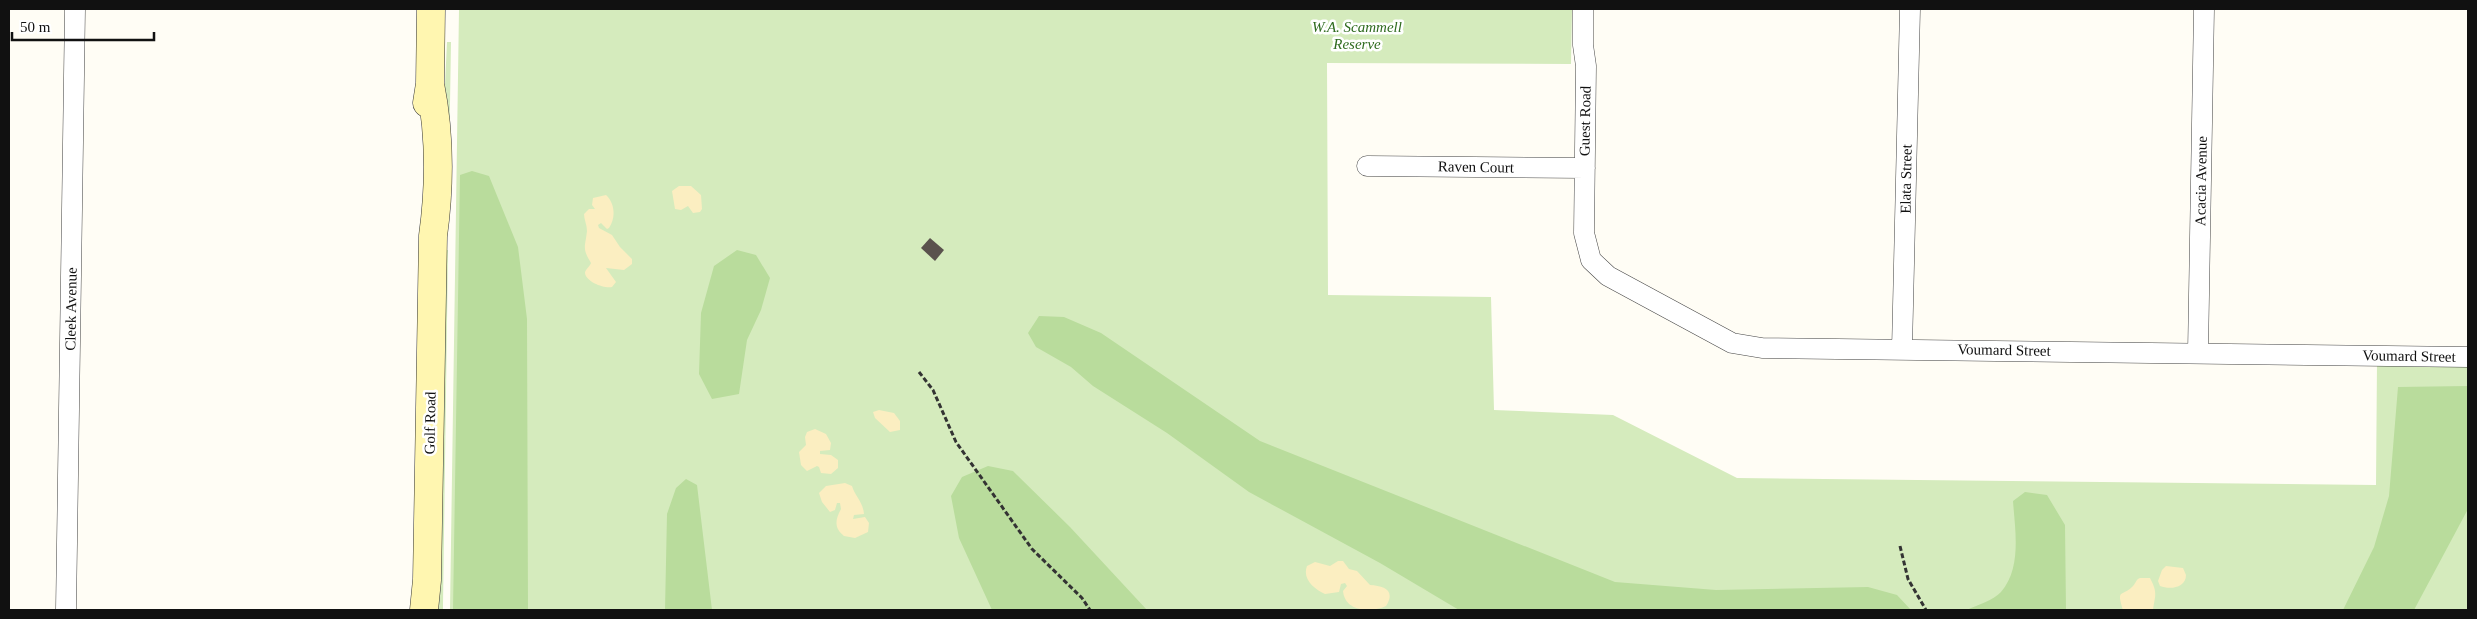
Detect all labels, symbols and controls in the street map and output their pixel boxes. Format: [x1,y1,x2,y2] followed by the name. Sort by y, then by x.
[12,10,155,42] scale bar
[20,19,51,35] text: 50 m
[1312,19,1402,52] park label: W.A. Scammell Reserve
[1576,85,1594,156] street label: Guest Road
[2192,135,2210,226] street label: Acacia Avenue
[1897,143,1915,214] street label: Elata Street
[1438,158,1515,176] street label: Raven Court
[62,267,80,351] street label: Cleek Avenue
[1957,341,2052,359] street label: Voumard Street
[2362,347,2457,365] street label: Voumard Street
[421,391,439,455] street label: Golf Road

